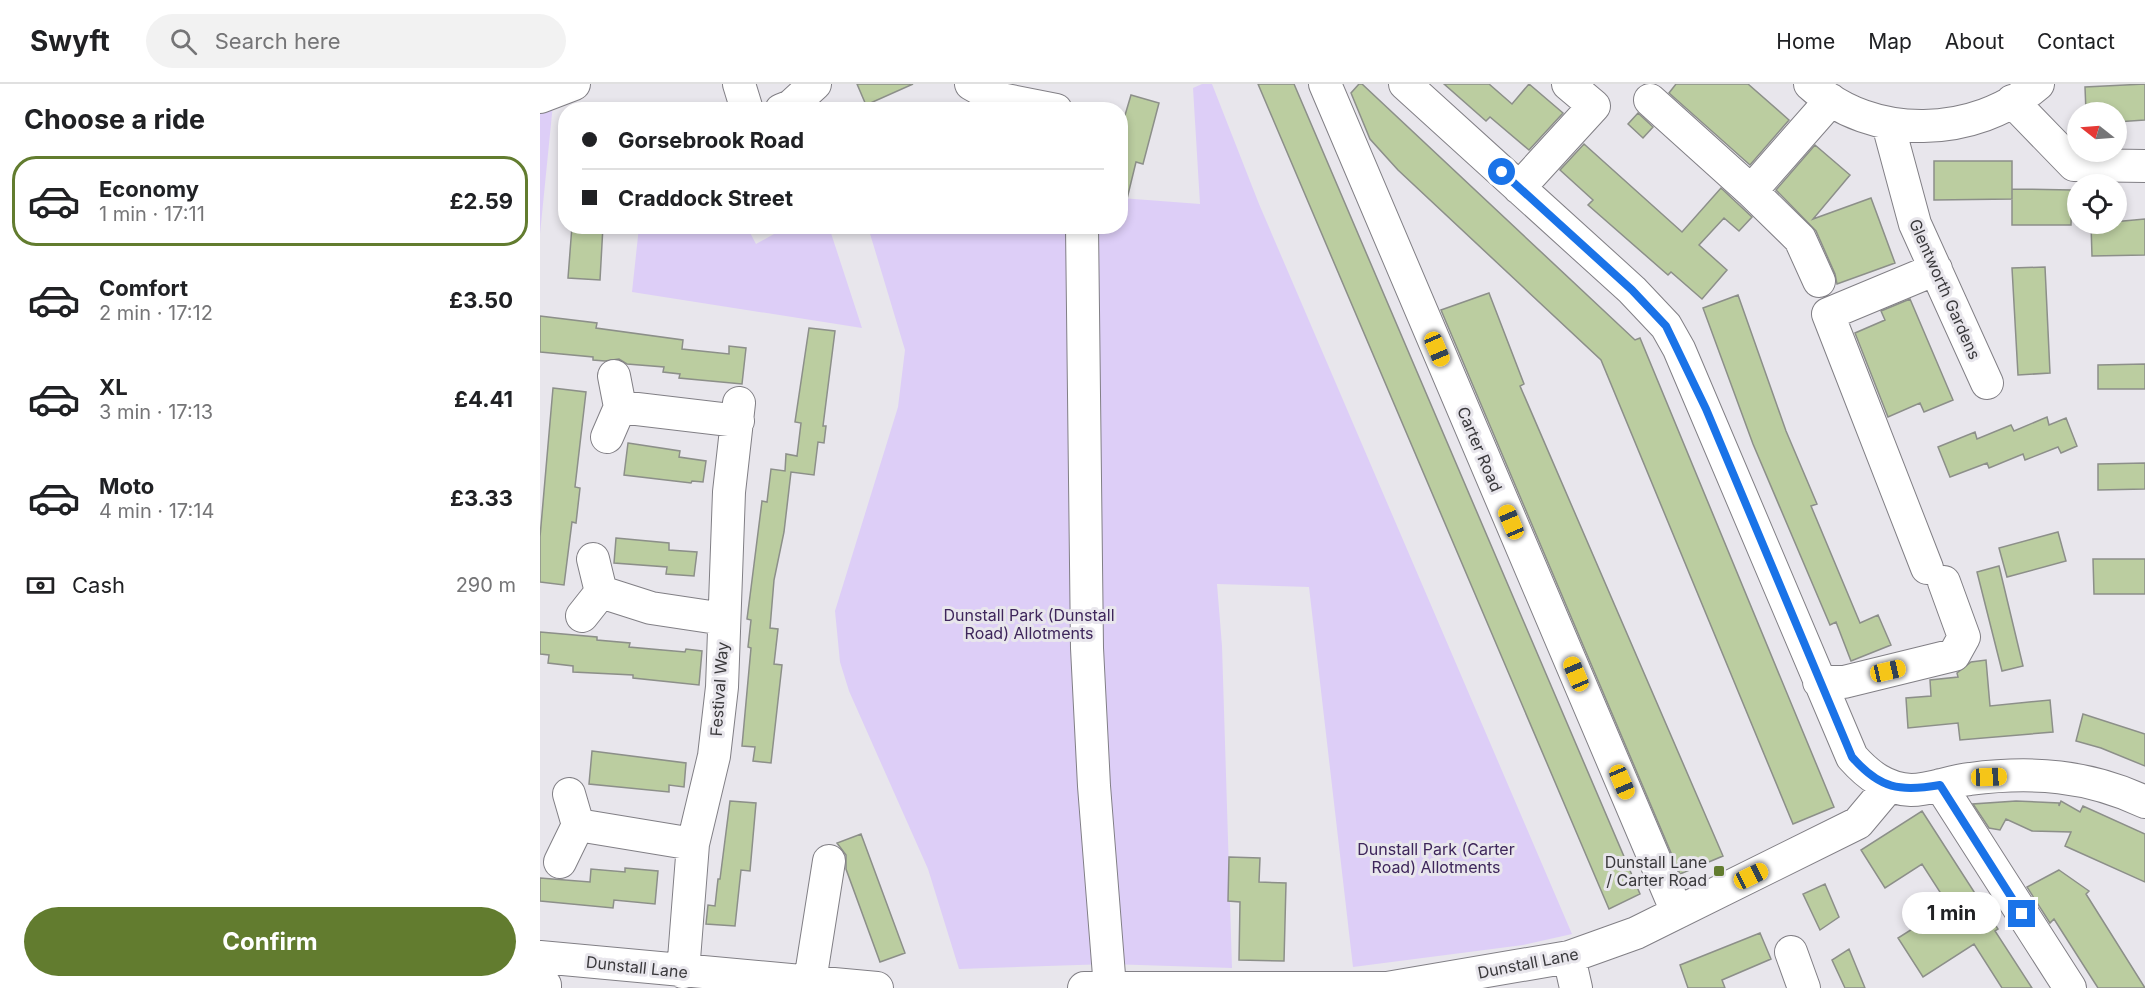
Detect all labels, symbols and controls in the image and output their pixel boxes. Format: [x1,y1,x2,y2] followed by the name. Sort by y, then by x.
[146,14,566,68] search box
[30,24,110,58] text: Swyft
[167,25,200,58] icon: search
[215,28,340,54] text: Search here
[1776,29,1835,54] text: Home
[1868,29,1912,54] text: Map
[1945,29,2004,54] text: About
[2037,29,2115,54] text: Contact
[2067,102,2127,162] north arrow
[2067,102,2127,234] map controls
[24,103,205,136] text: Choose a ride
[618,127,804,153] text: Gorsebrook Road
[1488,158,1515,185] route start
[27,174,81,228] icon: car
[2067,174,2127,234] button: locate
[99,176,199,202] text: Economy
[618,185,793,211] text: Craddock Street
[450,188,513,214] text: £2.59
[99,202,205,226] text: 1 min · 17:11
[1905,216,1985,362] street label: Glentworth Gardens
[27,273,81,327] icon: car
[99,275,188,301] text: Comfort
[449,287,513,313] text: £3.50
[99,301,213,325] text: 2 min · 17:12
[1422,329,1452,369] car
[27,372,81,426] icon: car
[99,374,128,400] text: XL
[454,386,513,412] text: £4.41
[99,400,213,424] text: 3 min · 17:13
[1453,403,1507,495] street label: Carter Road
[27,471,81,525] icon: car
[99,473,154,499] text: Moto
[450,485,513,511] text: £3.33
[99,499,214,523] text: 4 min · 17:14
[1496,502,1526,542] car
[24,569,57,602] icon: cash
[72,572,125,598] text: Cash
[456,573,516,597] text: 290 m
[944,605,1115,643] park label: Dunstall Park (Dunstall Road) Allotments
[706,641,732,737] street label: Festival Way
[1561,654,1591,694] car
[1868,658,1908,684] car
[1607,762,1637,802] car
[1971,767,2007,787] car
[1357,839,1515,877] park label: Dunstall Park (Carter Road) Allotments
[1605,852,1707,890] place label: Dunstall Lane / Carter Road
[1731,860,1771,892] car
[1712,864,1726,878] marker: Dunstall Lane / Carter Road
[1902,893,2001,935] callout: 1 min
[2008,900,2035,927] route end
[1927,901,1976,925] text: 1 min
[24,907,516,976] button: Confirm
[1476,943,1580,983] street label: Dunstall Lane
[585,952,689,982] street label: Dunstall Lane

